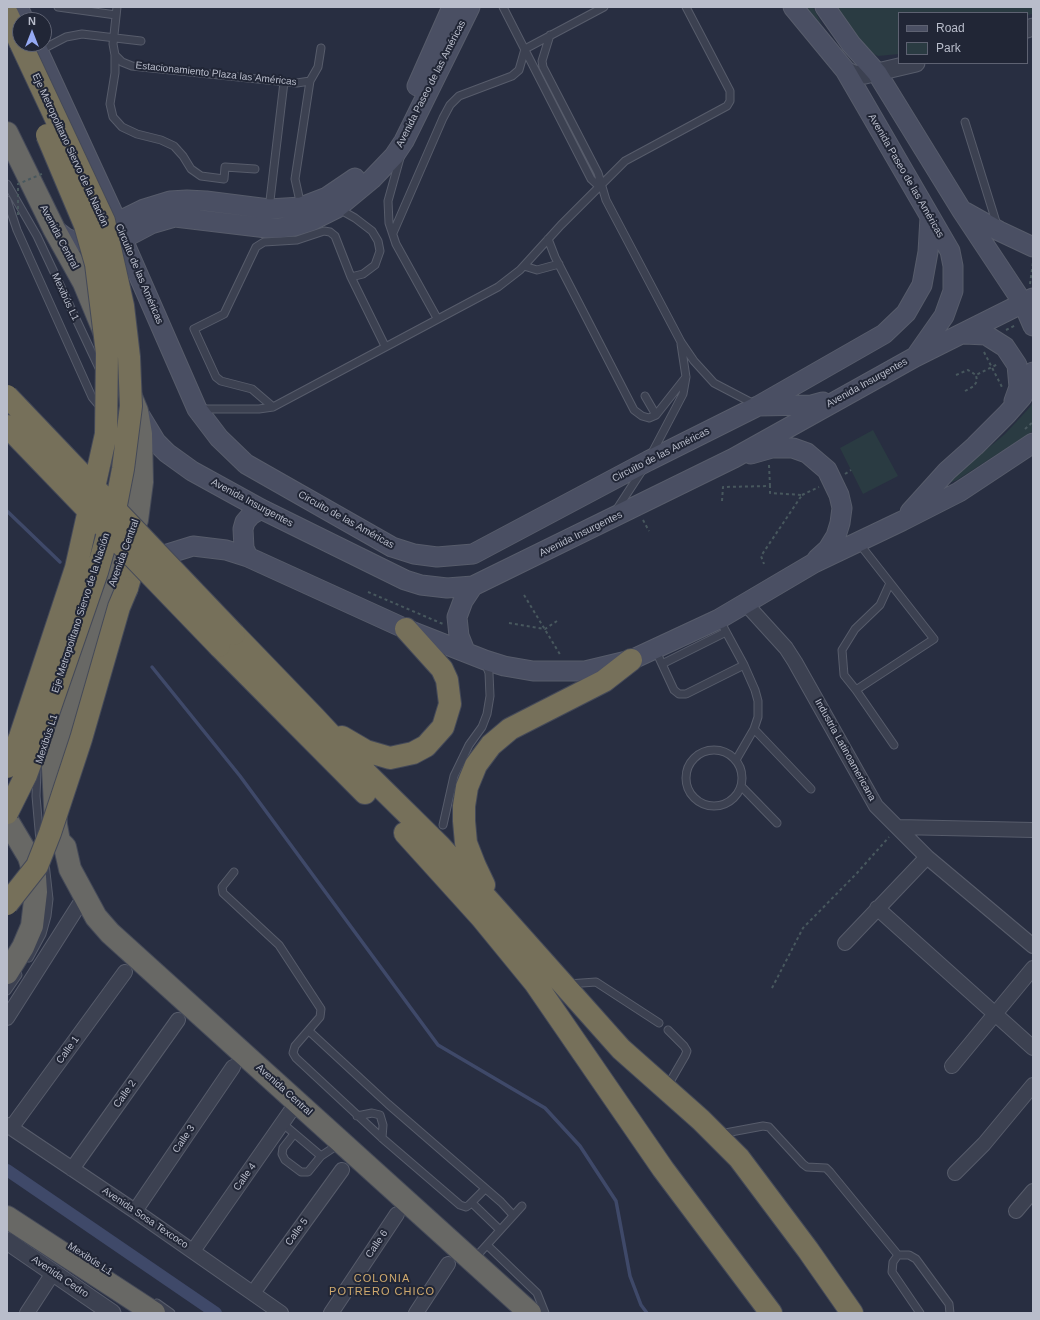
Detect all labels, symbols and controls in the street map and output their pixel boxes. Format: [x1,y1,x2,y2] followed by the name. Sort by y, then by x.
[12,12,52,52] north arrow
[898,12,1028,64] legend
[28,15,36,27] text: N
[394,18,468,150] street label: Avenida Paseo de las Américas
[936,21,965,35] text: Road
[936,41,961,55] text: Park
[135,60,297,88] street label: Estacionamiento Plaza las Américas
[29,72,111,228] street label: Eje Metropolitano Siervo de la Nación
[866,112,946,240] street label: Avenida Paseo de las Américas
[37,203,81,271] street label: Avenida Central
[112,222,166,326] street label: Circuito de las Américas
[49,271,81,323] street label: Mexibús L1
[824,356,910,410] street label: Avenida Insurgentes
[610,425,712,485] street label: Circuito de las Américas
[209,476,295,530] street label: Avenida Insurgentes
[296,489,396,551] street label: Circuito de las Américas
[537,509,625,559] street label: Avenida Insurgentes
[106,518,142,588] street label: Avenida Central
[49,532,113,694] street label: Eje Metropolitano Siervo de la Nación
[812,697,878,803] street label: Industria Latinoamericana
[33,713,61,765] street label: Mexibús L1
[54,1034,82,1066] street label: Calle 1
[254,1062,314,1118] street label: Avenida Central
[111,1078,139,1110] street label: Calle 2
[170,1123,198,1155] street label: Calle 3
[231,1161,259,1193] street label: Calle 4
[100,1185,190,1251] street label: Avenida Sosa Texcoco
[283,1216,311,1248] street label: Calle 5
[363,1228,391,1260] street label: Calle 6
[65,1240,115,1278] street label: Mexibús L1
[29,1254,91,1300] street label: Avenida Cedro
[329,1272,435,1298] district label: COLONIA POTRERO CHICO

